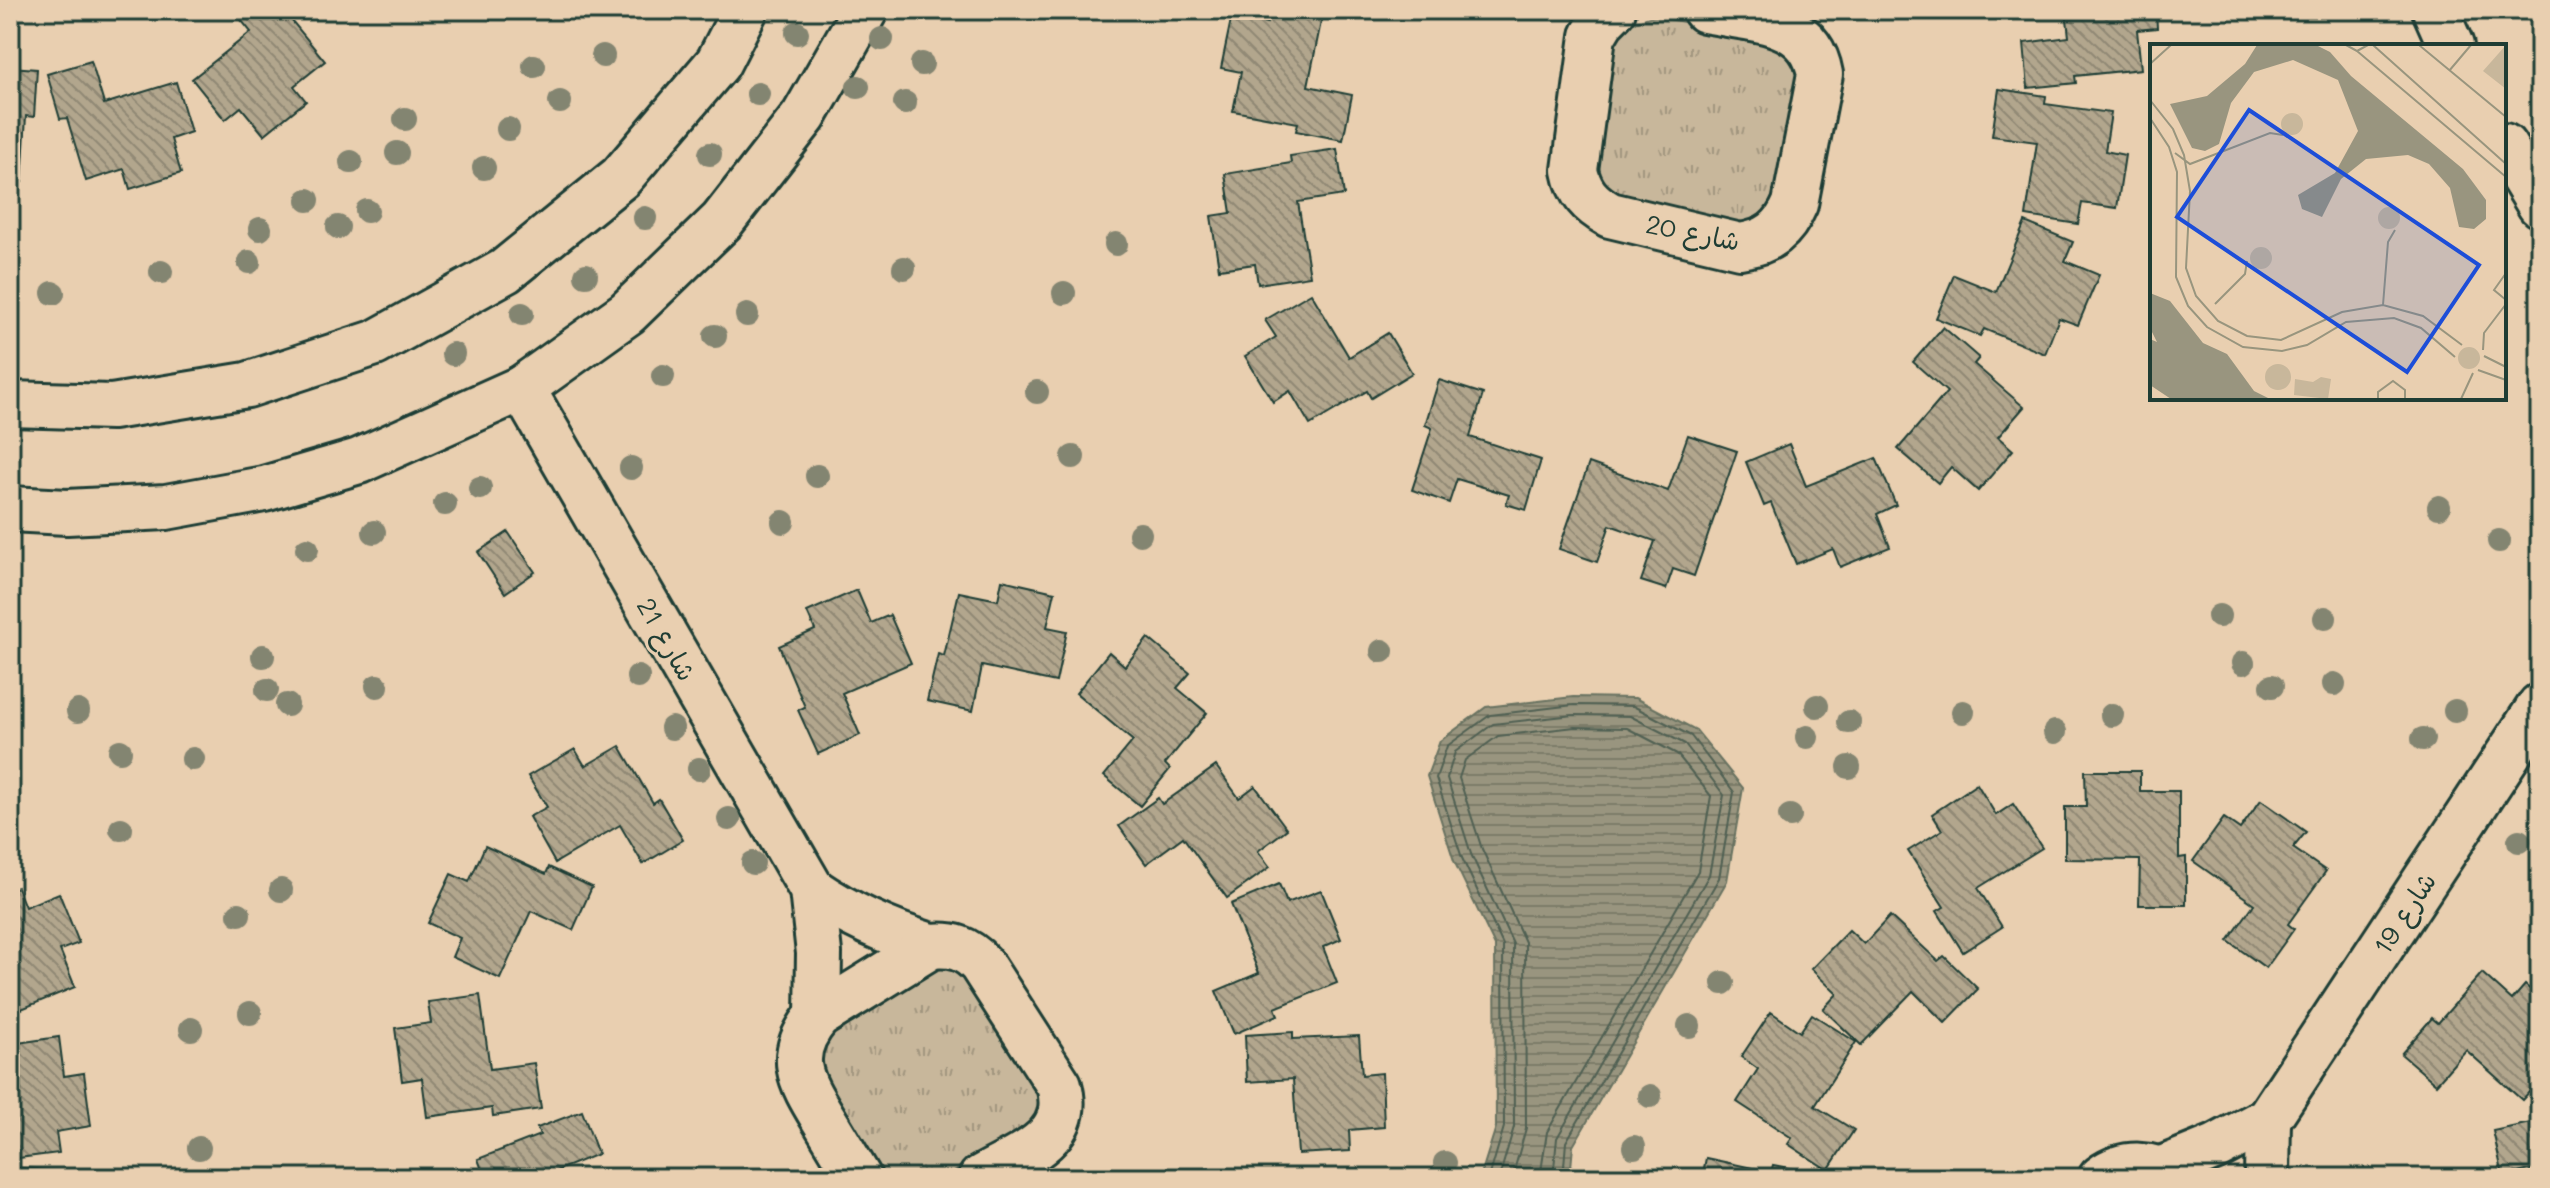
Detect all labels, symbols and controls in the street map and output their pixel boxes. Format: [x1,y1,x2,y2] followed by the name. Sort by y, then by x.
[2150,44,2506,400] inset map
[1643,206,1743,260] street label: شارع 20
[628,591,704,688] street label: شارع 21
[2365,865,2445,962] street label: شارع 19

